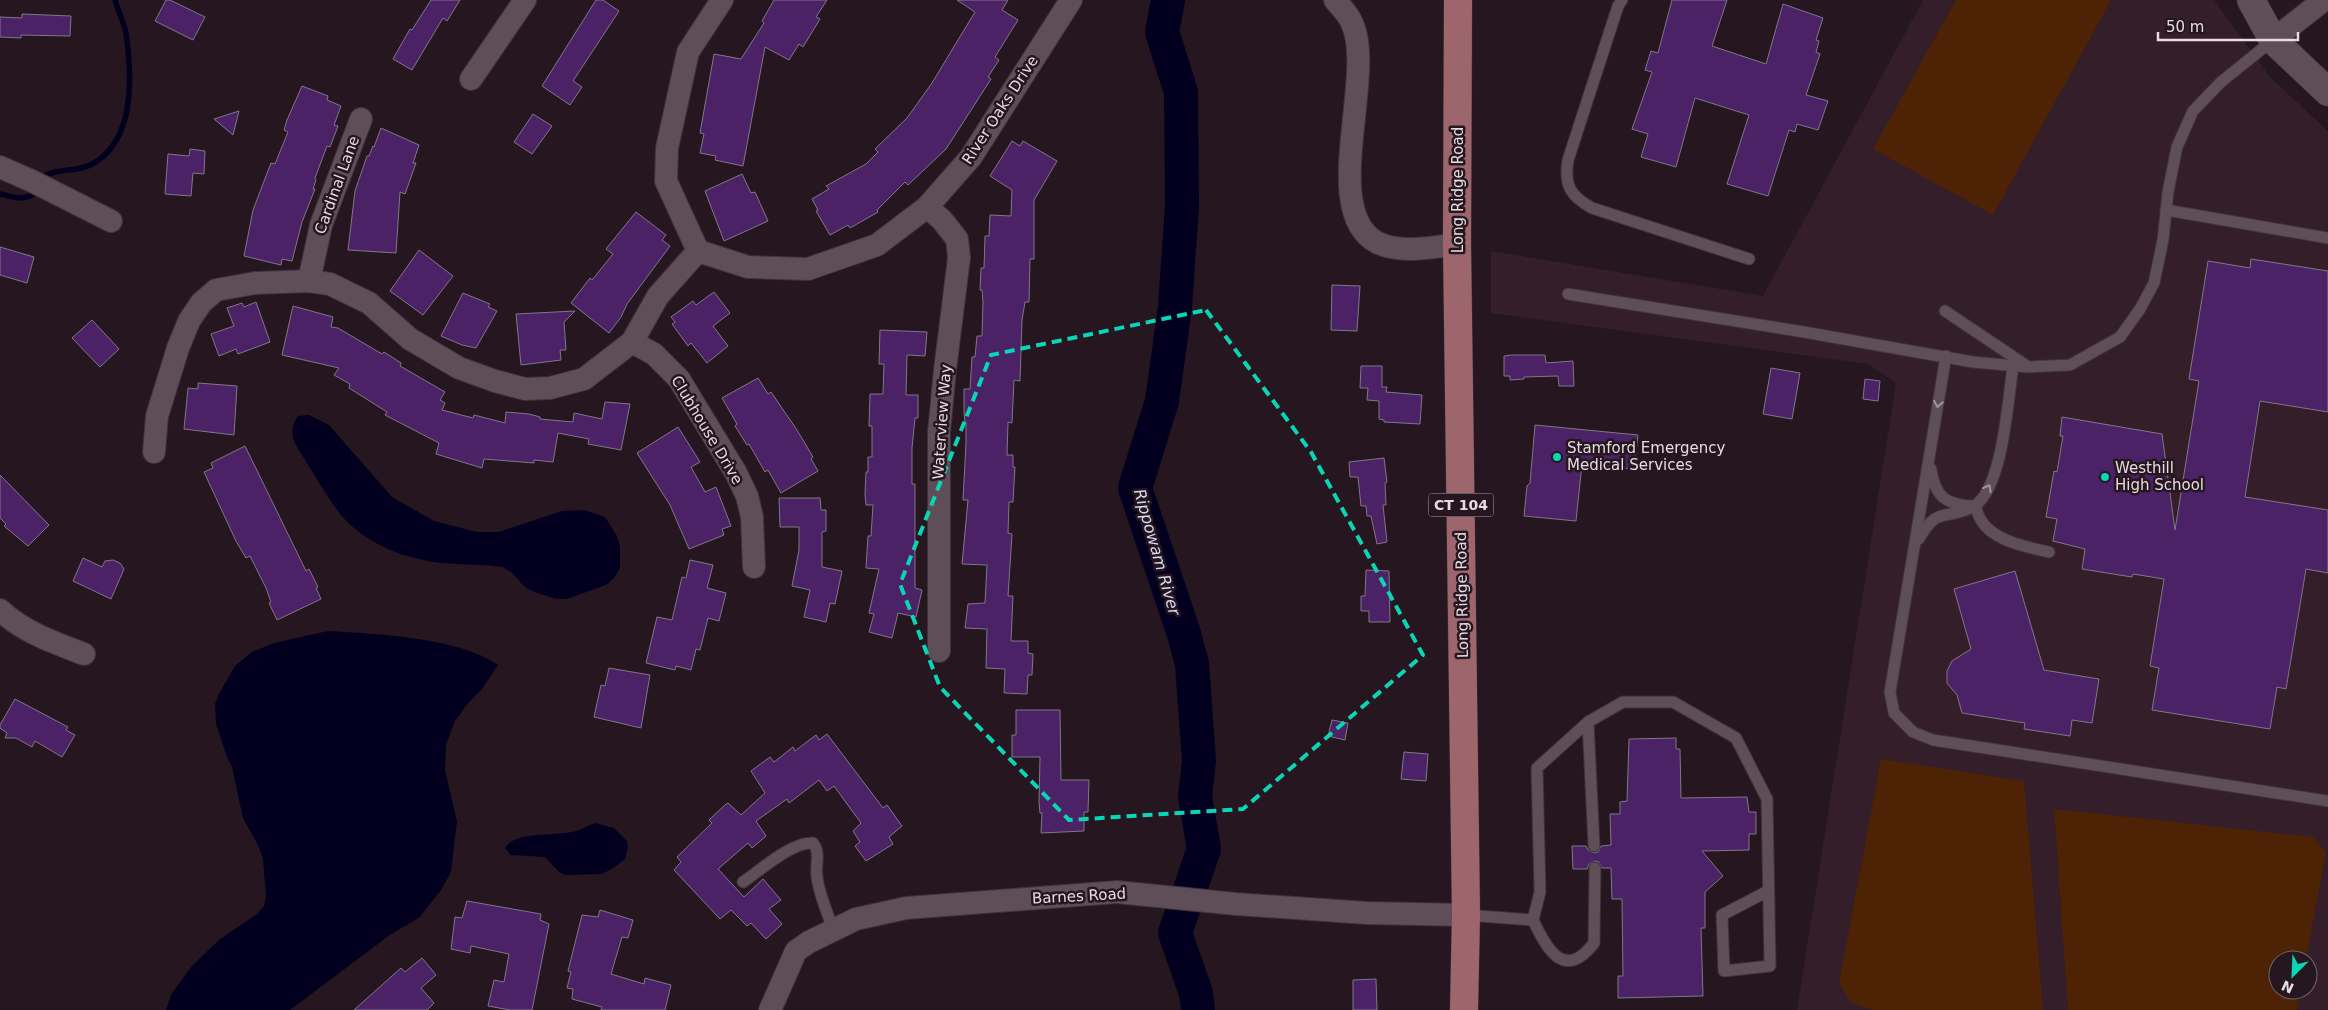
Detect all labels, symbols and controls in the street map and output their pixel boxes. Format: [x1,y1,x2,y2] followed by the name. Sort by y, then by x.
[2158,10,2298,42] scale bar
[2166,18,2204,36] text: 50 m
[958,52,1042,168] street label: River Oaks Drive
[1449,127,1467,253] street label: Long Ridge Road
[311,133,363,237] street label: Cardinal Lane
[929,364,955,480] street label: Waterview Way
[667,372,747,488] street label: Clubhouse Drive
[1933,400,1943,409] one-way arrow
[1567,439,1726,474] place label: Stamford Emergency Medical Services
[1551,451,1563,463] marker: Stamford Emergency Medical Services
[2115,459,2204,494] place label: Westhill High School
[2099,471,2111,483] marker: Westhill High School
[1982,484,1992,493] one-way arrow
[1130,487,1185,619] water label: Rippowam River
[1428,494,1494,516] road number: CT 104
[1452,532,1472,658] street label: Long Ridge Road
[1031,885,1127,907] street label: Barnes Road
[2268,950,2318,1000] north arrow
[2279,977,2296,997] text: N

